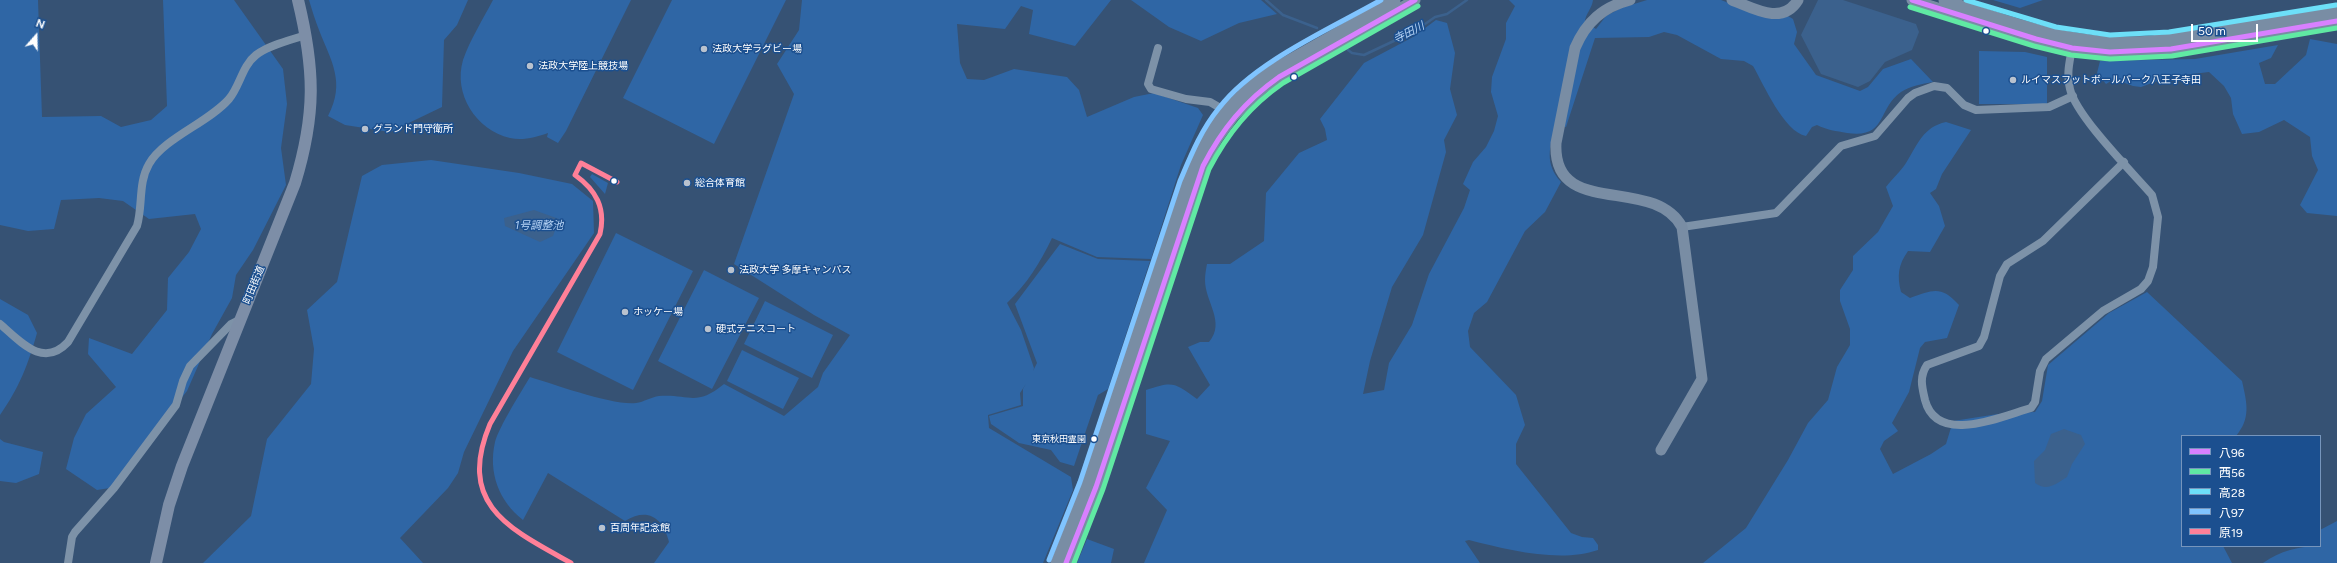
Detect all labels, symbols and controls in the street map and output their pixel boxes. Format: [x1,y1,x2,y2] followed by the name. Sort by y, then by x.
[16,16,56,56] north arrow
[2193,16,2260,42] scale bar
[34,17,46,32] text: N
[1391,20,1427,46] water label: 寺田川
[2198,24,2226,38] text: 50 m
[1981,26,1991,36] unlabelled marker
[712,43,802,55] place label: 法政大学ラグビー場
[699,44,709,54] marker: 法政大学ラグビー場
[538,60,628,72] place label: 法政大学陸上競技場
[525,61,535,71] marker: 法政大学陸上競技場
[1289,72,1299,82] unlabelled marker
[2021,74,2201,86] place label: ルイマスフットボールパーク八王子寺田
[2008,75,2018,85] marker: ルイマスフットボールパーク八王子寺田
[373,123,453,135] place label: グランド門守衛所
[360,124,370,134] marker: グランド門守衛所
[609,176,619,186] unlabelled marker
[695,177,745,189] place label: 総合体育館
[682,178,692,188] marker: 総合体育館
[515,219,563,233] water label: 1号調整池
[241,264,267,306] street label: 町田街道
[739,264,851,276] place label: 法政大学 多摩キャンパス
[726,265,736,275] marker: 法政大学 多摩キャンパス
[633,306,683,318] place label: ホッケー場
[620,307,630,317] marker: ホッケー場
[716,323,796,335] place label: 硬式テニスコート
[703,324,713,334] marker: 硬式テニスコート
[1032,434,1086,444] place label: 東京秋田霊園
[1089,434,1099,444] marker: 東京秋田霊園
[2181,435,2321,547] legend
[2219,446,2245,460] text: 八96
[2219,466,2245,480] text: 西56
[2219,486,2245,500] text: 高28
[2219,506,2244,520] text: 八97
[610,522,670,534] place label: 百周年記念館
[597,523,607,533] marker: 百周年記念館
[2219,526,2243,540] text: 原19

